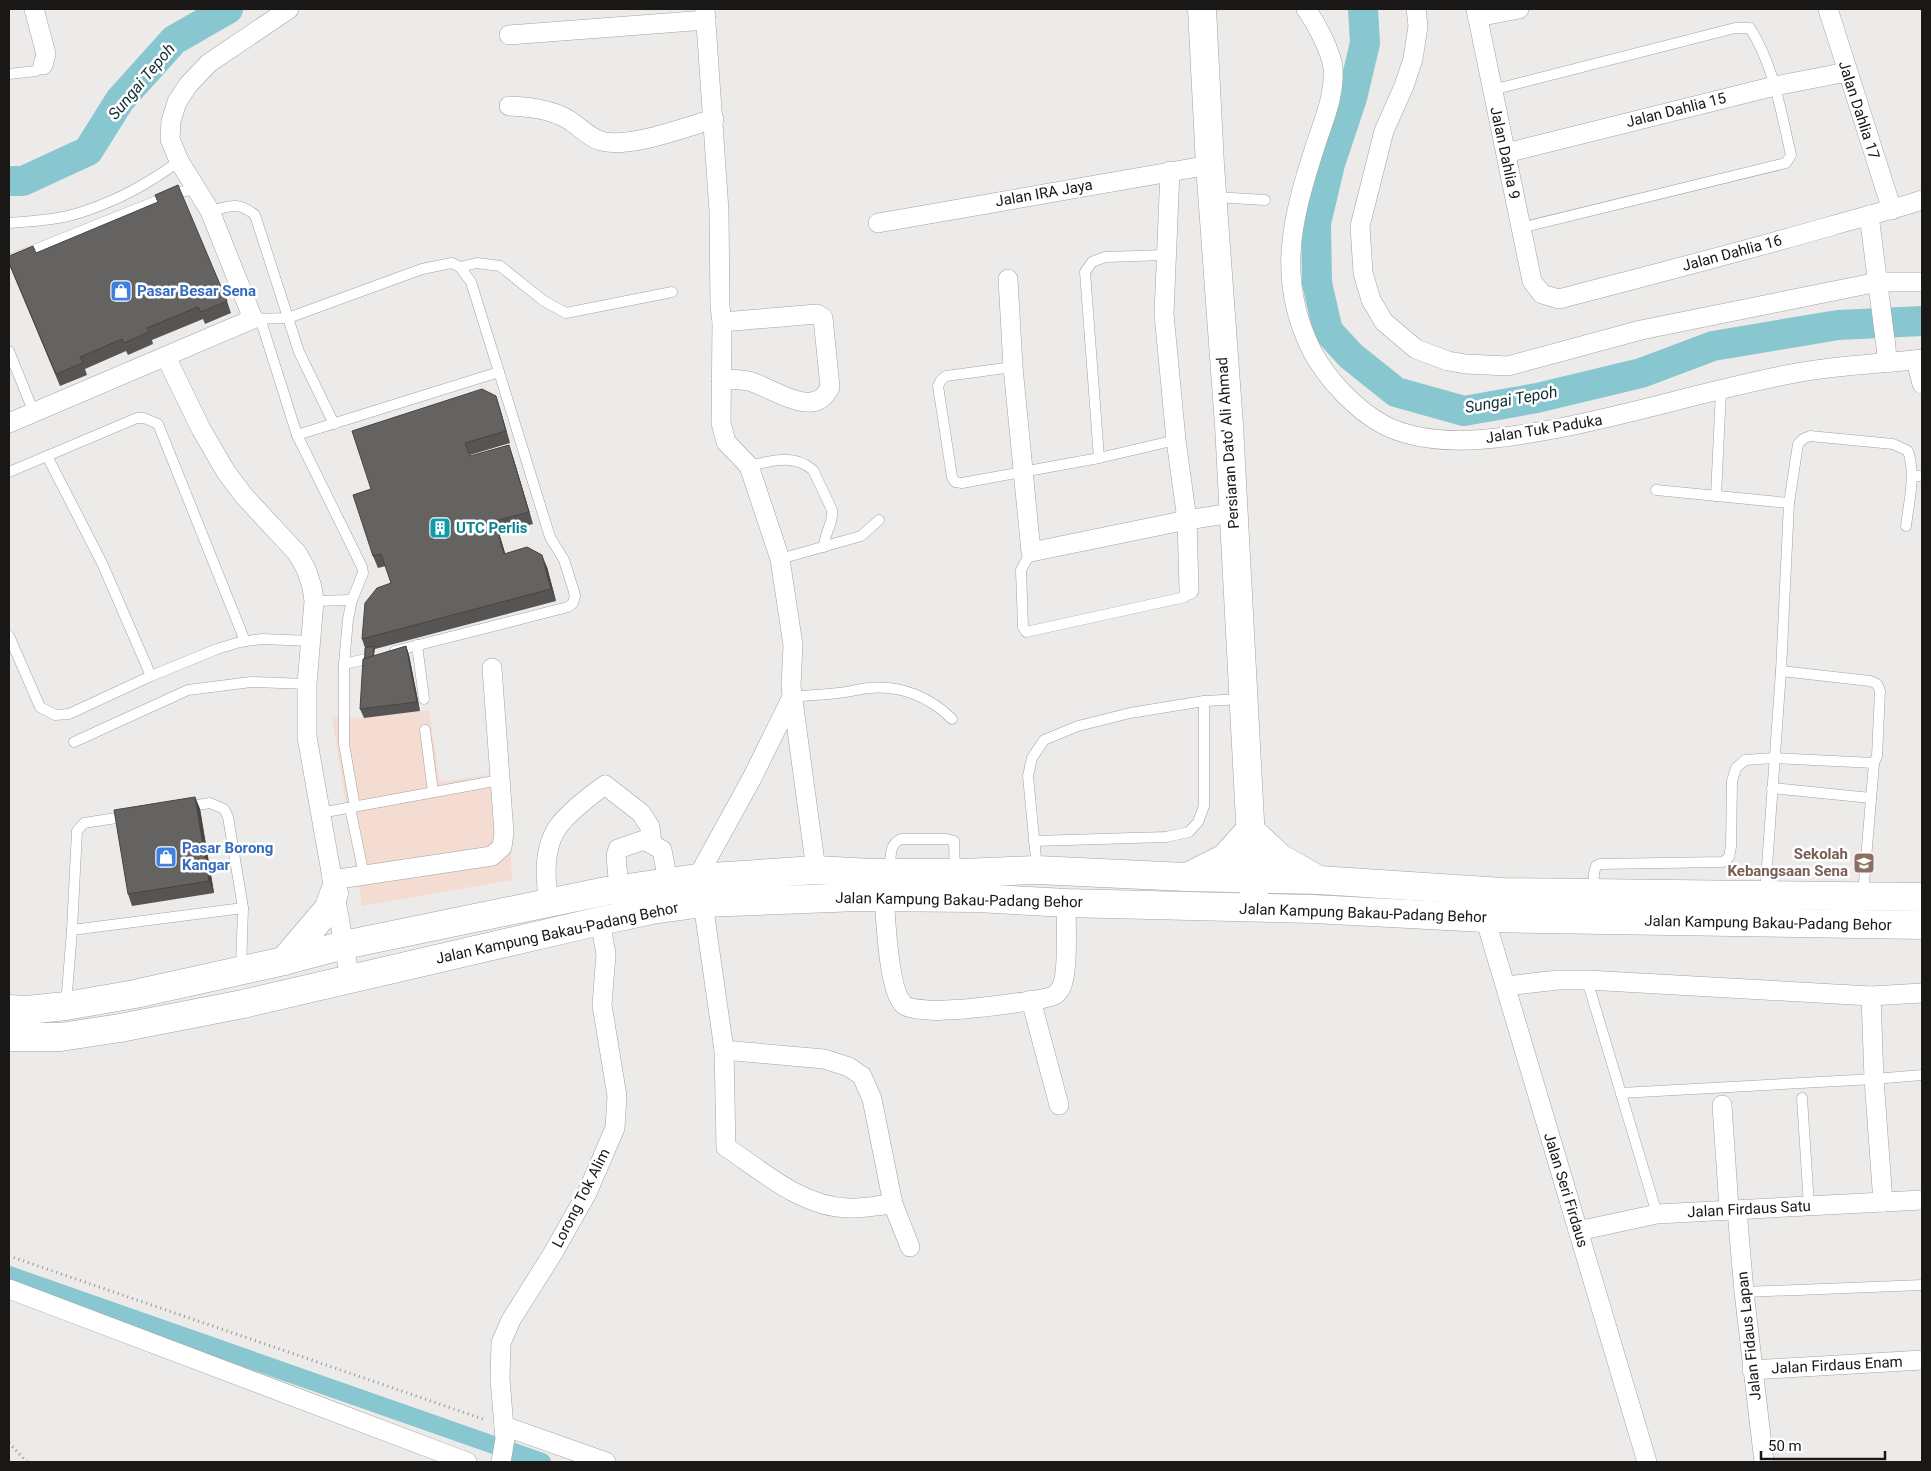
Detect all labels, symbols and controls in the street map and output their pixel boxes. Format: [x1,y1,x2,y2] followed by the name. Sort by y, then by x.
[104,39,179,123] water label: Sungai Tepoh
[1835,58,1883,162] street label: Jalan Dahlia 17
[1624,89,1728,131] street label: Jalan Dahlia 15
[1486,105,1524,201] street label: Jalan Dahlia 9
[994,176,1094,210] street label: Jalan IRA Jaya
[1680,231,1784,275] street label: Jalan Dahlia 16
[109,279,133,303] shop icon: Pasar Besar Sena
[137,282,256,300] place label: Pasar Besar Sena
[1213,356,1243,530] street label: Persiaran Dato' Ali Ahmad
[1463,382,1559,417] water label: Sungai Tepoh
[1484,411,1604,447] street label: Jalan Tuk Paduka
[428,516,452,540] building icon: UTC Perlis
[456,519,528,537] place label: UTC Perlis
[182,839,273,874] place label: Pasar Borong Kangar
[154,845,178,869] shop icon: Pasar Borong Kangar
[1727,845,1848,880] place label: Sekolah Kebangsaan Sena
[1852,851,1876,875] school or university icon: Sekolah Kebangsaan Sena
[835,889,1083,911] street label: Jalan Kampung Bakau-Padang Behor
[434,898,680,968] street label: Jalan Kampung Bakau-Padang Behor
[1239,900,1487,926] street label: Jalan Kampung Bakau-Padang Behor
[1644,912,1892,934] street label: Jalan Kampung Bakau-Padang Behor
[1540,1130,1592,1250] street label: Jalan Seri Firdaus
[548,1146,614,1250] street label: Lorong Tok Alim
[1687,1197,1811,1221] street label: Jalan Firdaus Satu
[1733,1271,1765,1401] street label: Jalan Fidaus Lapan
[1771,1353,1903,1377] street label: Jalan Firdaus Enam
[1761,1428,1885,1460] scale bar
[1768,1437,1802,1455] text: 50 m

